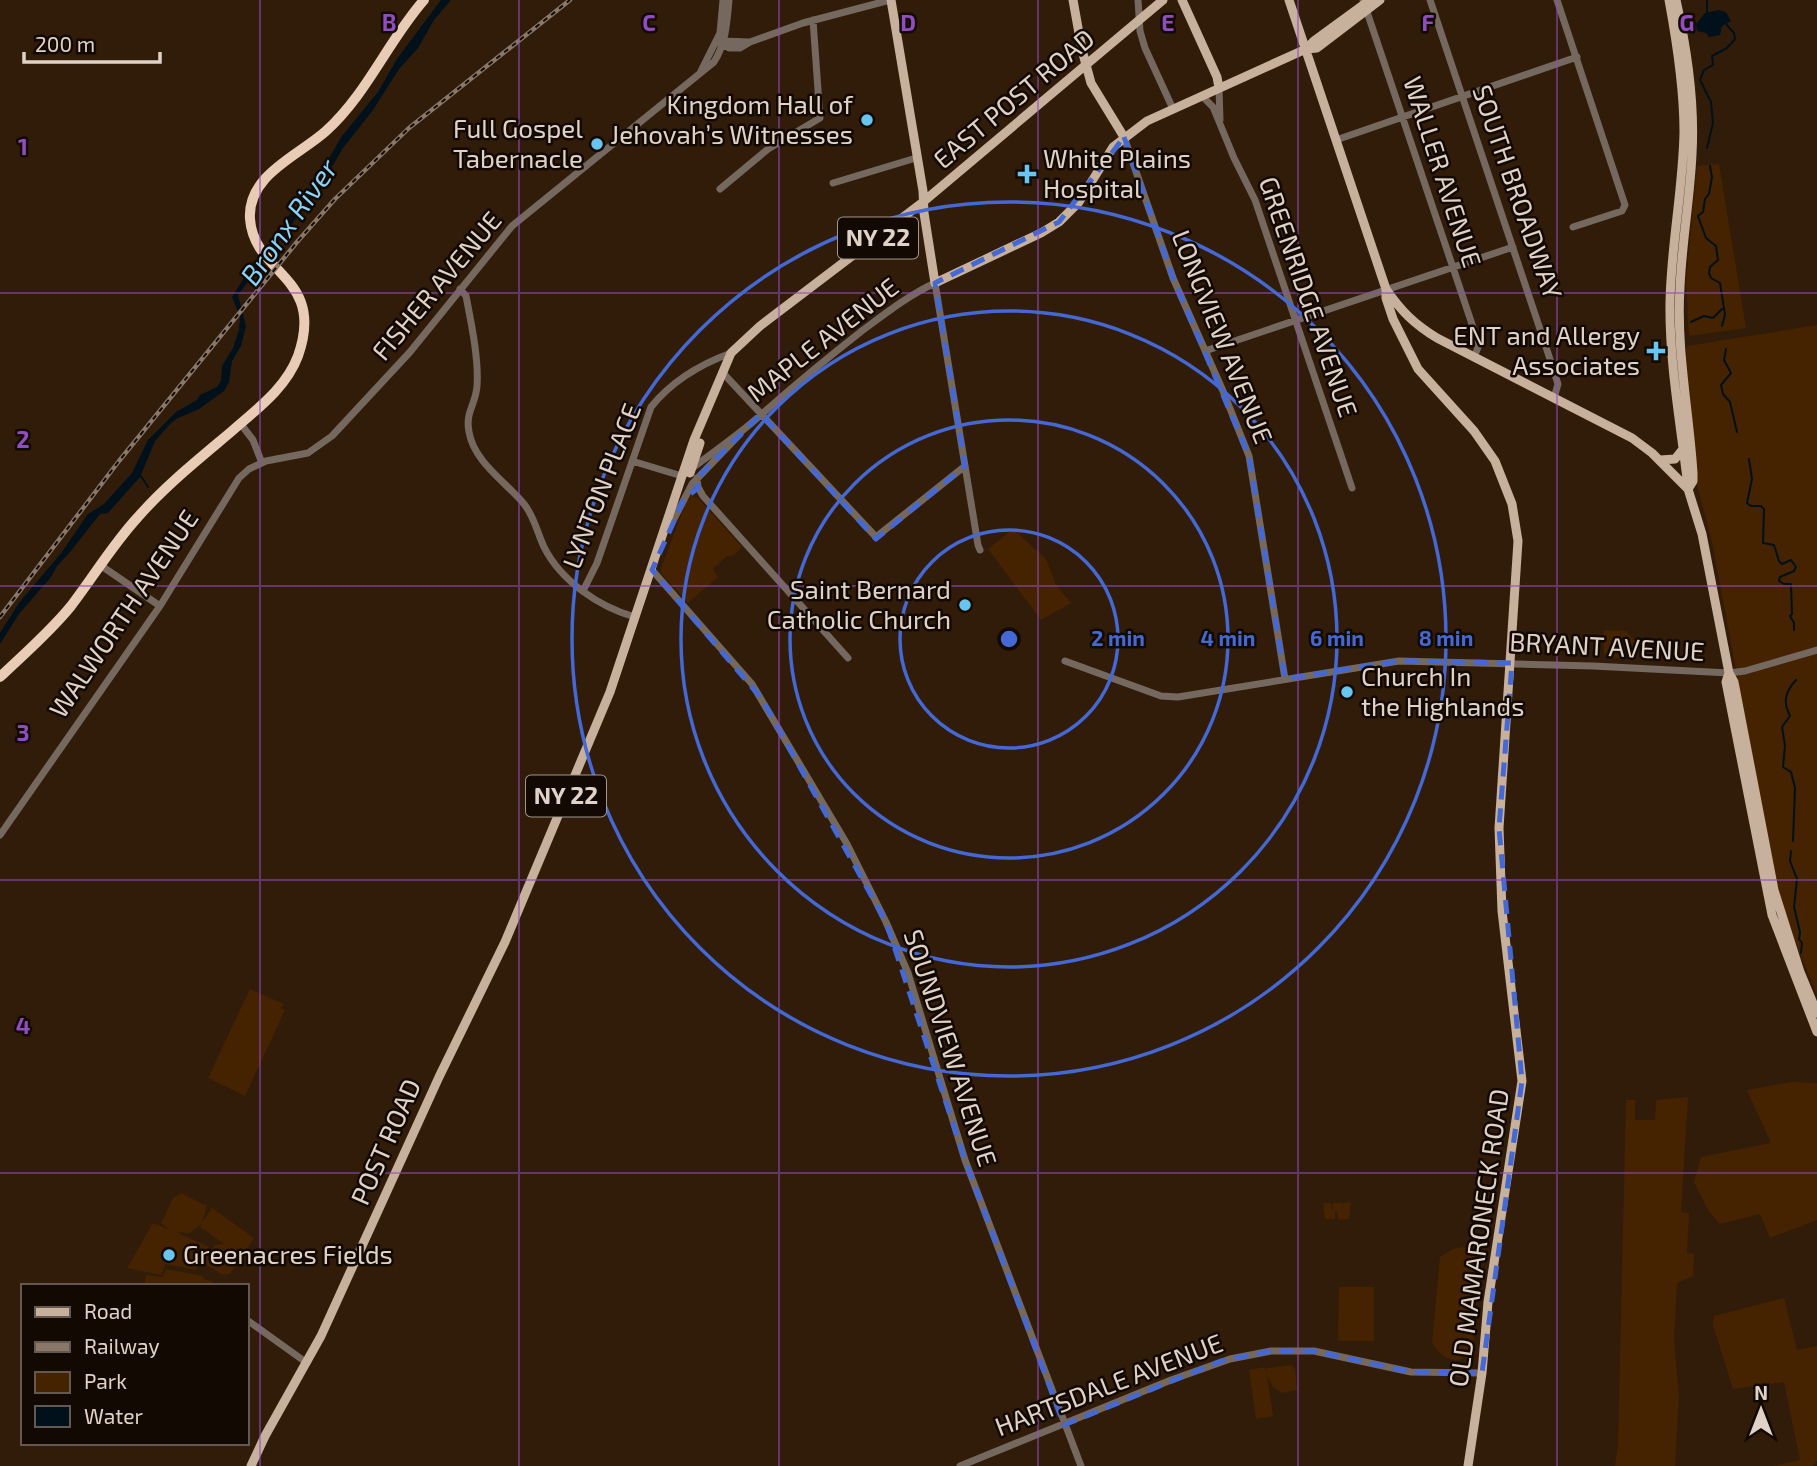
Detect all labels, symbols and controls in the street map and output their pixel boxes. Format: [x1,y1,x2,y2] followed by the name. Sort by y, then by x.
[382,8,396,36] text: B
[642,8,656,36] text: C
[900,8,916,36] text: D
[1161,8,1175,36] text: E
[1422,8,1435,36] text: F
[1680,8,1694,36] text: G
[24,21,161,65] scale bar
[926,22,1100,174] street label: EAST POST ROAD
[35,31,95,56] text: 200 m
[1398,72,1489,271] street label: WALLER AVENUE
[1467,81,1570,303] street label: SOUTH BROADWAY
[610,88,854,149] place label: Kingdom Hall of Jehovah’s Witnesses
[453,112,583,173] place label: Full Gospel Tabernacle
[859,112,875,128] marker: Kingdom Hall of Jehovah’s Witnesses
[18,132,28,160] text: 1
[589,136,605,152] marker: Full Gospel Tabernacle
[1043,142,1191,203] place label: White Plains Hospital
[232,151,345,291] water label: Bronx River
[1017,164,1037,184] marker: White Plains Hospital
[1254,172,1365,421] street label: GREENRIDGE AVENUE
[365,204,507,366] street label: FISHER AVENUE
[838,218,918,258] road number: NY 22
[1166,225,1280,448] street label: LONGVIEW AVENUE
[740,270,904,407] street label: MAPLE AVENUE
[1453,319,1640,380] place label: ENT and Allergy Associates
[1646,341,1666,361] marker: ENT and Allergy Associates
[555,398,646,572] street label: LYNTON PLACE
[16,425,30,453] text: 2
[42,503,204,723] street label: WALWORTH AVENUE
[767,573,951,634] place label: Saint Bernard Catholic Church
[957,597,973,613] marker: Saint Bernard Catholic Church
[1091,625,1145,650] text: 2 min
[1201,625,1255,650] text: 4 min
[1310,625,1364,650] text: 6 min
[1419,625,1473,650] text: 8 min
[1509,625,1705,666] street label: BRYANT AVENUE
[997,627,1021,651] centre of rings
[1361,660,1524,721] place label: Church In the Highlands
[1339,684,1355,700] marker: Church In the Highlands
[16,718,30,746] text: 3
[526,776,606,816] road number: NY 22
[898,925,1004,1170] street label: SOUNDVIEW AVENUE
[16,1011,30,1039] text: 4
[343,1074,426,1209] street label: POST ROAD
[1441,1087,1514,1389] street label: OLD MAMARONECK ROAD
[183,1238,393,1269] place label: Greenacres Fields
[161,1247,177,1263] marker: Greenacres Fields
[21,1284,248,1445] legend
[84,1298,132,1323] text: Road
[990,1326,1227,1441] street label: HARTSDALE AVENUE
[84,1333,160,1358] text: Railway
[84,1368,127,1393] text: Park
[1726,1375,1796,1445] north arrow
[1754,1381,1768,1404] text: N
[84,1403,143,1428] text: Water

